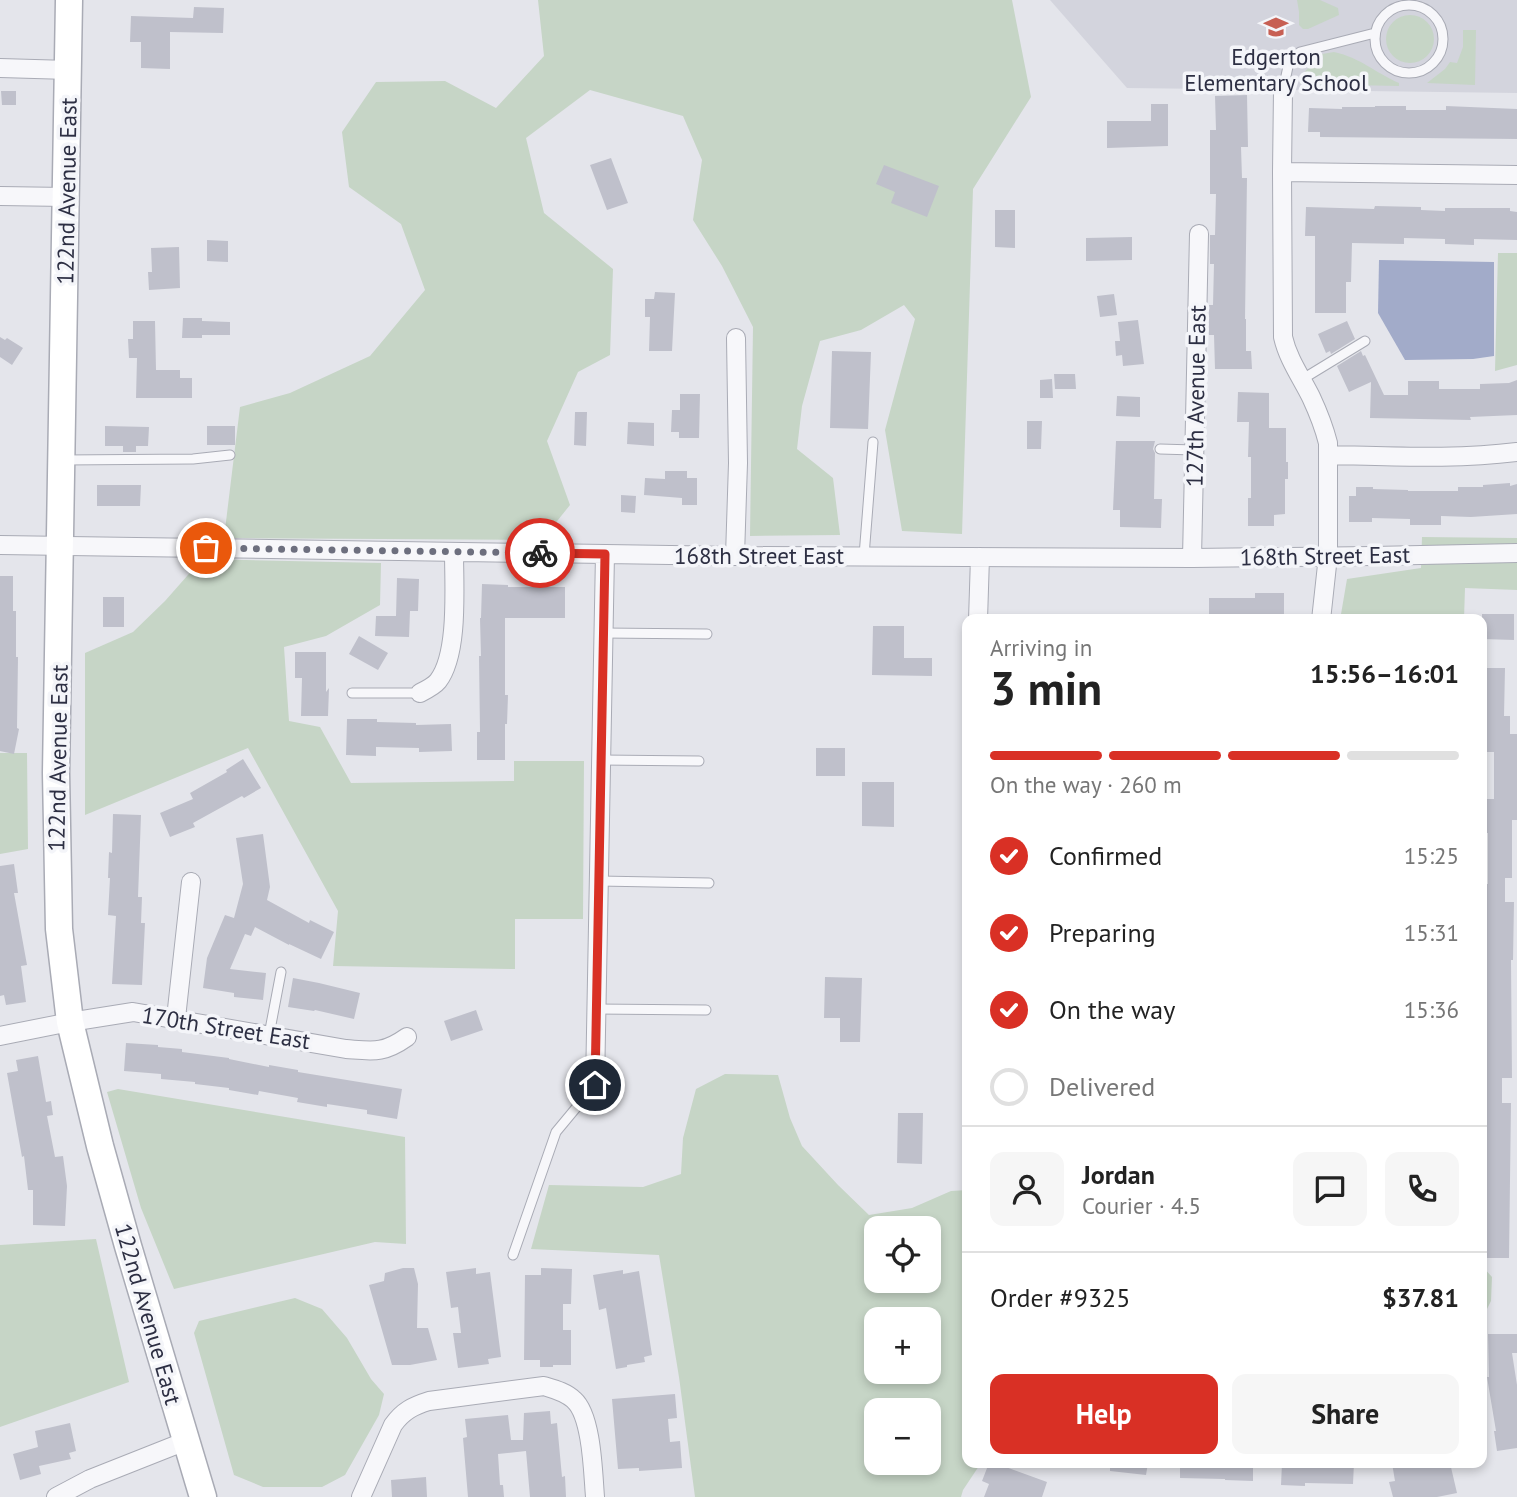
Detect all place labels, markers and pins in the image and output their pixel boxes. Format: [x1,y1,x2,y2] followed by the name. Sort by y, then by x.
[1262,13,1290,41] school or university icon: Edgerton Elementary School
[1184,42,1368,97] place label: Edgerton Elementary School
[176,518,236,578] pin
[565,1055,625,1115] pin

